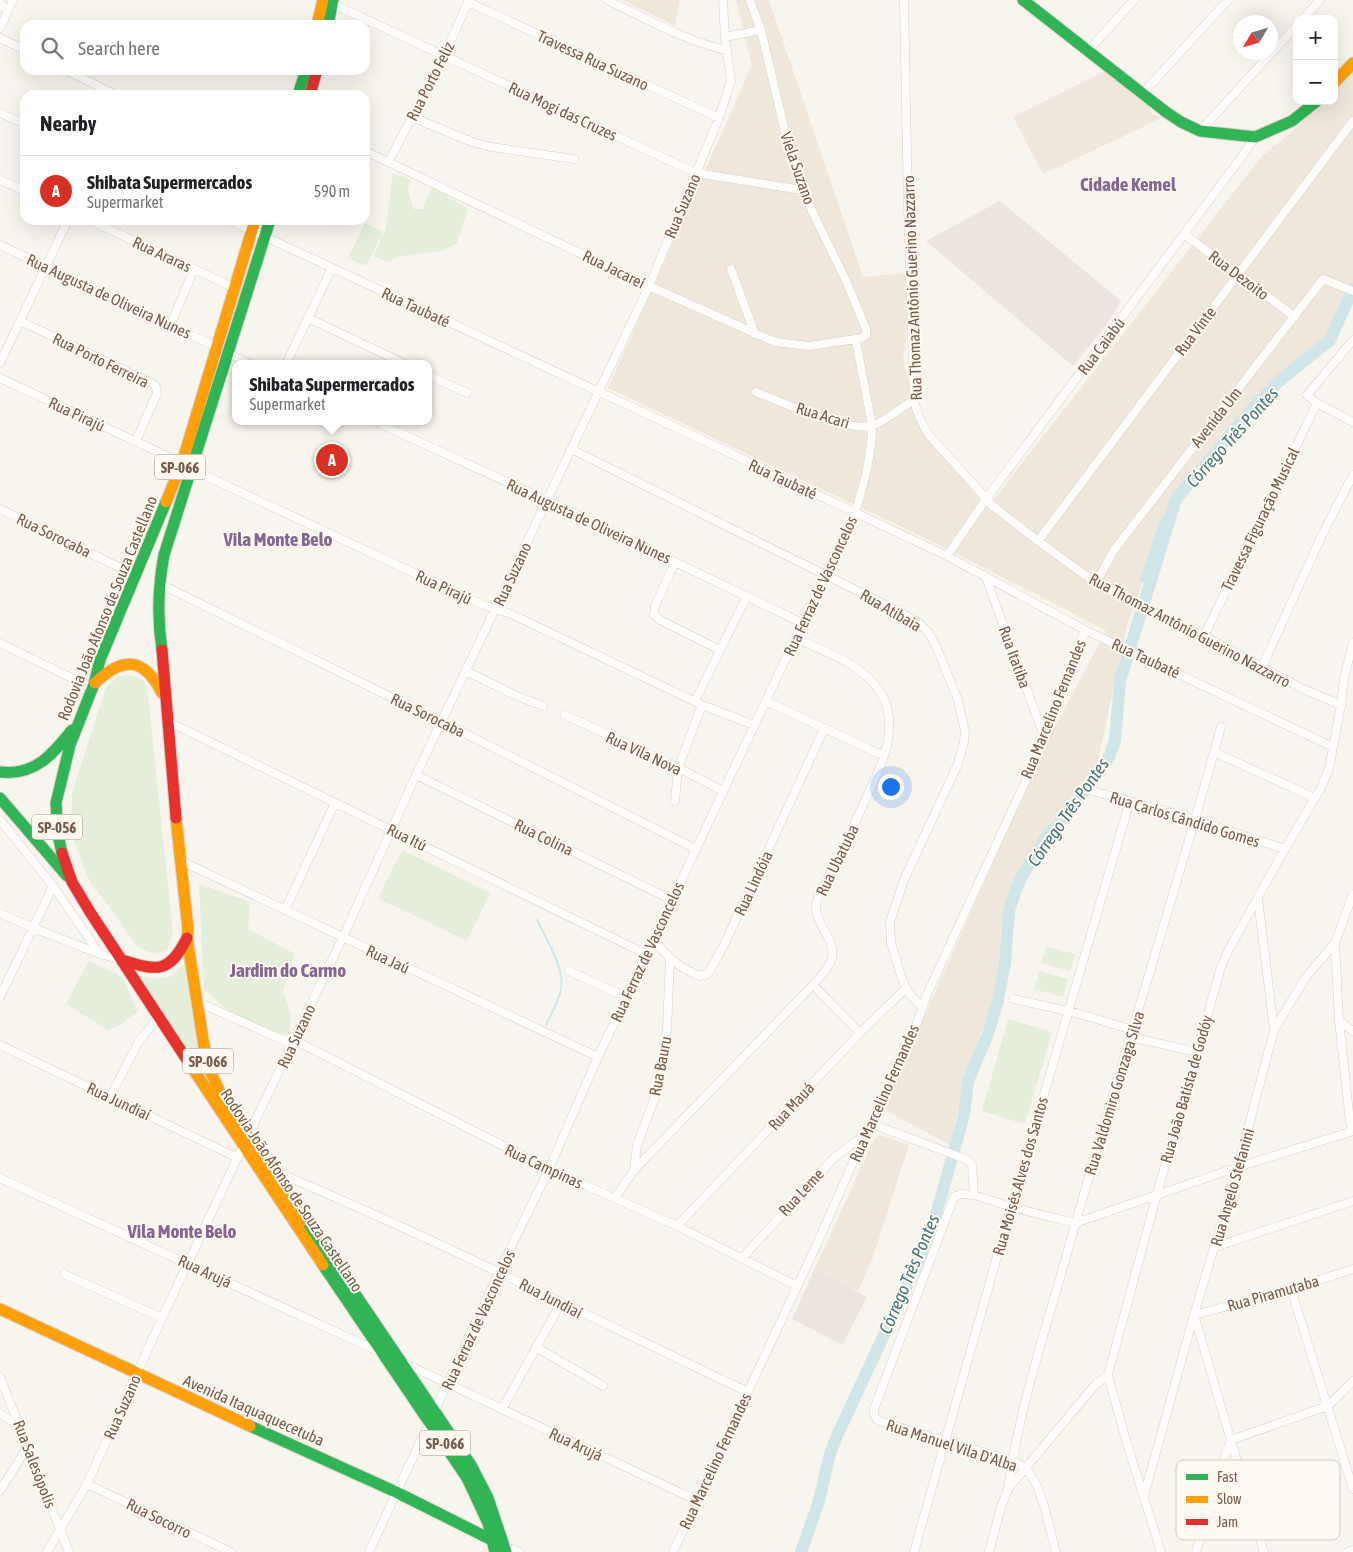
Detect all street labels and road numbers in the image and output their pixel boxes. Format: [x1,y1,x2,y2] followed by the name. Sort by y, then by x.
[534,26,652,94] street label: Travessa Rua Suzano
[402,38,458,124] street label: Rua Porto Feliz
[506,78,620,145] street label: Rua Mogi das Cruzes
[777,129,819,207] street label: Viela Suzano
[660,171,704,241] street label: Rua Suzano
[899,175,925,401] street label: Rua Thomaz Antônio Guerino Nazzarro
[130,233,194,276] street label: Rua Araras
[580,246,648,292] street label: Rua Jacareí
[1205,247,1273,303] street label: Rua Dezoito
[24,250,194,343] street label: Rua Augusta de Oliveira Nunes
[379,283,453,331] street label: Rua Taubaté
[1171,303,1219,359] street label: Rua Vinte
[1074,314,1128,378] street label: Rua Caiabú
[50,329,152,391] street label: Rua Porto Ferreira
[1187,383,1245,451] street label: Avenida Um
[46,393,108,436] street label: Rua Pirajú
[794,398,852,432] street label: Rua Acari
[1217,444,1304,594] street label: Travessa Figuração Musical
[155,454,205,480] road number: SP-066
[746,455,820,503] street label: Rua Taubaté
[504,475,674,568] street label: Rua Augusta de Oliveira Nunes
[54,493,160,723] street label: Rodovia João Afonso de Souza Castellano
[14,509,94,561] street label: Rua Sorocaba
[780,513,861,659] street label: Rua Ferraz de Vasconcelos
[489,539,535,609] street label: Rua Suzano
[413,566,475,609] street label: Rua Pirajú
[1086,569,1294,691] street label: Rua Thomaz Antônio Guerino Nazzarro
[857,585,925,635] street label: Rua Atibaia
[995,623,1035,691] street label: Rua Itatiba
[1109,634,1183,682] street label: Rua Taubaté
[1017,637,1089,781] street label: Rua Marcelino Fernandes
[388,689,468,741] street label: Rua Sorocaba
[603,728,685,778] street label: Rua Vila Nova
[1108,788,1262,850] street label: Rua Carlos Cândido Gomes
[32,814,82,840] road number: SP-056
[512,815,576,859] street label: Rua Colina
[384,820,430,854] street label: Rua Itú
[812,821,862,899] street label: Rua Ubatuba
[730,848,776,918] street label: Rua Lindóia
[607,879,688,1025] street label: Rua Ferraz de Vasconcelos
[364,941,412,977] street label: Rua Jaú
[273,1001,319,1071] street label: Rua Suzano
[1080,1009,1148,1177] street label: Rua Valdomiro Gonzaga Silva
[1156,1013,1217,1165] street label: Rua João Batista de Godóy
[846,1021,923,1164] street label: Rua Marcelino Fernandes
[645,1035,675,1097] street label: Rua Bauru
[183,1048,233,1074] road number: SP-066
[84,1078,154,1124] street label: Rua Jundiaí
[764,1078,818,1134] street label: Rua Mauá
[217,1085,367,1295] street label: Rodovia João Afonso de Souza Castellano
[989,1094,1051,1257] street label: Rua Moisés Alves dos Santos
[1207,1126,1258,1248] street label: Rua Angelo Stefanini
[502,1140,586,1193] street label: Rua Campinas
[775,1165,827,1219] street label: Rua Leme
[438,1247,519,1393] street label: Rua Ferraz de Vasconcelos
[175,1251,235,1292] street label: Rua Arujá
[1225,1271,1321,1315] street label: Rua Piramutaba
[516,1274,586,1322] street label: Rua Jundiaí
[180,1371,327,1450] street label: Avenida Itaquaquecetuba
[100,1372,144,1442] street label: Rua Suzano
[675,1390,755,1532] street label: Rua Marcelino Fernandes
[884,1415,1020,1475] street label: Rua Manuel Vila D'Alba
[9,1417,60,1511] street label: Rua Salesópolis
[546,1424,606,1465] street label: Rua Arujá
[420,1430,470,1456] road number: SP-066
[124,1495,194,1541] street label: Rua Socorro

